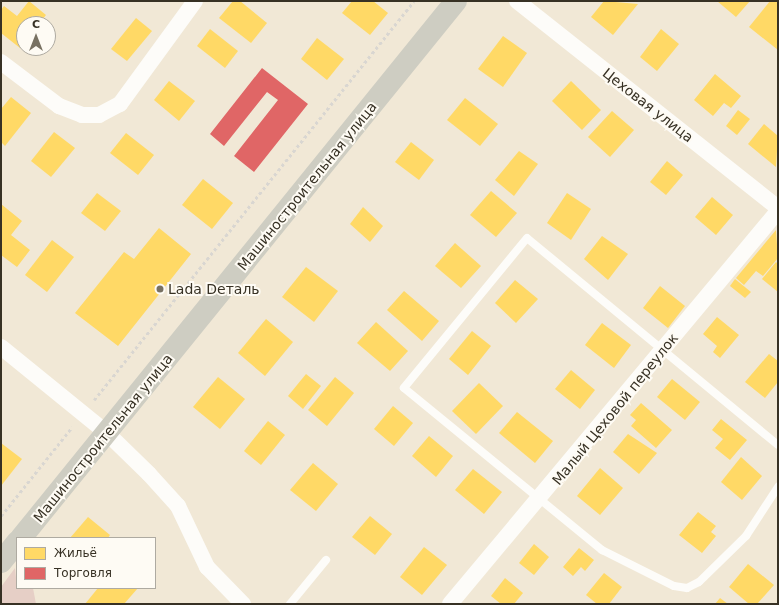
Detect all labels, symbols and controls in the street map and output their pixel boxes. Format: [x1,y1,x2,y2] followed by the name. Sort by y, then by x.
[16,16,56,56] north arrow
[32,18,40,31] text: С
[599,64,697,146] street label: Цеховая улица
[234,98,380,274] street label: Машиностроительная улица
[168,281,260,297] place label: Lada Dеталь
[155,284,165,294] marker: Lada Dеталь
[549,330,681,488] street label: Малый Цеховой переулок
[30,350,176,526] street label: Машиностроительная улица
[16,537,156,589] legend
[54,546,97,560] text: Жильё
[54,566,112,580] text: Торговля

